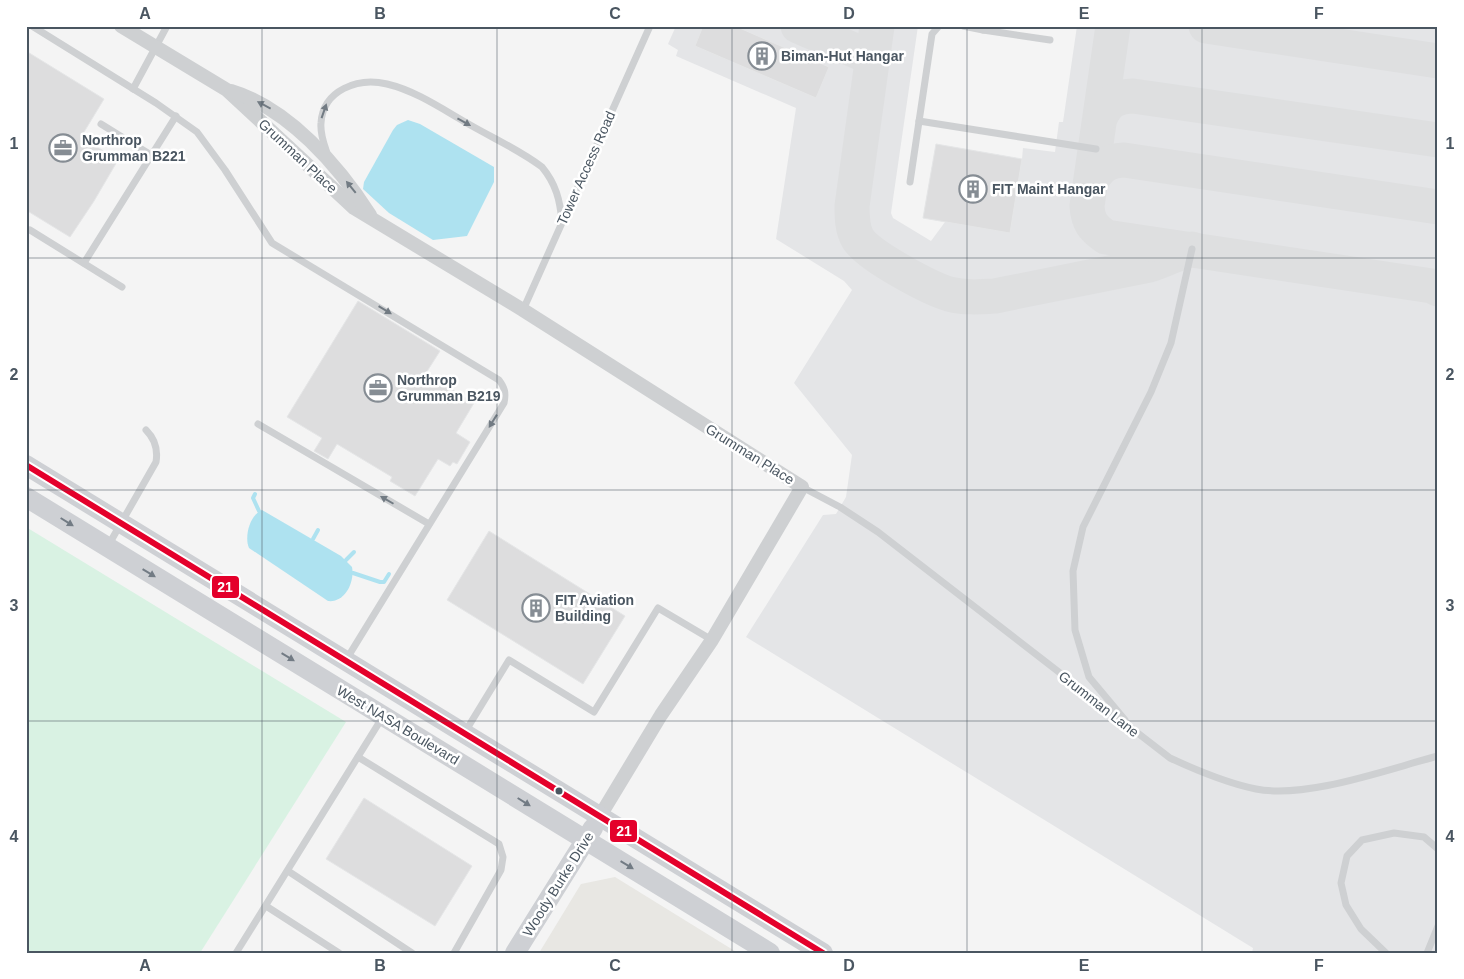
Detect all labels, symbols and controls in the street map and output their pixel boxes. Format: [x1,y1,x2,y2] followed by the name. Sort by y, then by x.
[139,5,151,22] text: A
[374,5,386,22] text: B
[609,5,621,22] text: C
[843,5,855,22] text: D
[1079,5,1090,22] text: E
[1314,5,1324,22] text: F
[747,41,777,71] building icon: Biman-Hut Hangar
[781,48,904,64] place label: Biman-Hut Hangar
[257,101,271,109] one-way arrow
[321,104,329,119] one-way arrow
[554,109,618,227] street label: Tower Access Road
[256,116,341,196] street label: Grumman Place
[457,118,471,126] one-way arrow
[82,132,186,164] place label: Northrop Grumman B221
[48,133,78,163] office icon: Northrop Grumman B221
[10,135,19,152] text: 1
[1446,135,1455,152] text: 1
[958,174,988,204] building icon: FIT Maint Hangar
[345,180,356,193] one-way arrow
[992,181,1106,197] place label: FIT Maint Hangar
[378,305,391,314] one-way arrow
[10,366,19,383] text: 2
[1446,366,1455,383] text: 2
[397,372,501,404] place label: Northrop Grumman B219
[363,373,393,403] office icon: Northrop Grumman B219
[489,414,498,427] one-way arrow
[703,420,797,488] street label: Grumman Place
[380,496,394,504] one-way arrow
[60,518,73,527] one-way arrow
[142,568,155,577] one-way arrow
[211,575,240,599] line badge: 21
[217,579,233,595] text: 21
[555,592,634,624] place label: FIT Aviation Building
[521,593,551,623] building icon: FIT Aviation Building
[10,597,19,614] text: 3
[1446,597,1455,614] text: 3
[281,653,294,662] one-way arrow
[1056,668,1142,740] street label: Grumman Lane
[334,682,462,768] street label: West NASA Boulevard
[554,786,564,796] unlabelled marker
[518,798,531,807] one-way arrow
[609,819,638,843] line badge: 21
[616,823,632,839] text: 21
[10,828,19,845] text: 4
[1446,828,1455,845] text: 4
[519,829,597,939] street label: Woody Burke Drive
[621,861,634,870] one-way arrow
[139,957,151,974] text: A
[374,957,386,974] text: B
[609,957,621,974] text: C
[843,957,855,974] text: D
[1079,957,1090,974] text: E
[1314,957,1324,974] text: F

